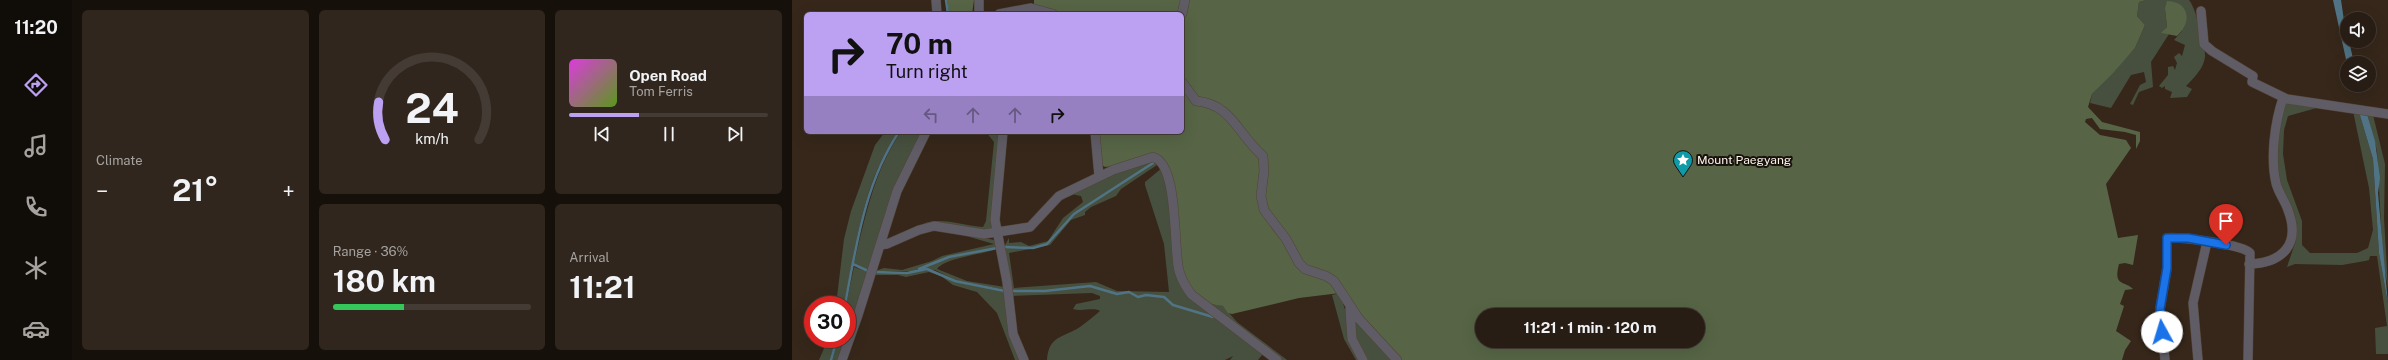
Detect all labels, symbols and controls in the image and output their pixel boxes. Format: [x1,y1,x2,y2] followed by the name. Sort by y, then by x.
[2340,12,2376,92] map controls
[2340,12,2376,48] button: sound
[14,17,58,38] text: 11:20
[886,27,953,60] text: 70 m
[820,28,872,80] icon: right
[2340,56,2376,92] button: layers
[886,61,968,82] text: Turn right
[629,67,707,84] text: Open Road
[22,71,50,99] icon: directions
[405,83,459,132] text: 24
[629,84,693,99] text: Tom Ferris
[920,104,942,126] icon: left
[962,104,984,126] icon: ahead
[1004,104,1026,126] icon: ahead
[1046,104,1068,126] icon: right
[591,123,613,145] icon: previous
[658,123,680,145] icon: pause
[724,123,746,145] icon: next
[415,130,449,147] text: km/h
[22,132,50,160] icon: music
[1672,149,1694,177] place icon: Mount Paegyang
[96,153,143,168] text: Climate
[1697,153,1791,167] place label: Mount Paegyang
[172,172,218,208] text: 21°
[96,178,108,204] text: −
[282,178,295,204] text: +
[22,193,50,221] icon: phone
[2209,204,2243,245] pin
[2215,210,2237,232] icon: arrive
[333,244,408,259] text: Range · 36%
[569,250,609,265] text: Arrival
[22,254,50,282] icon: climate
[333,263,436,299] text: 180 km
[569,269,636,305] text: 11:21
[804,296,856,348] speed limit sign: 30
[2141,311,2183,353] position arrow
[22,315,50,343] icon: car
[1524,319,1656,336] text: 11:21 · 1 min · 120 m

